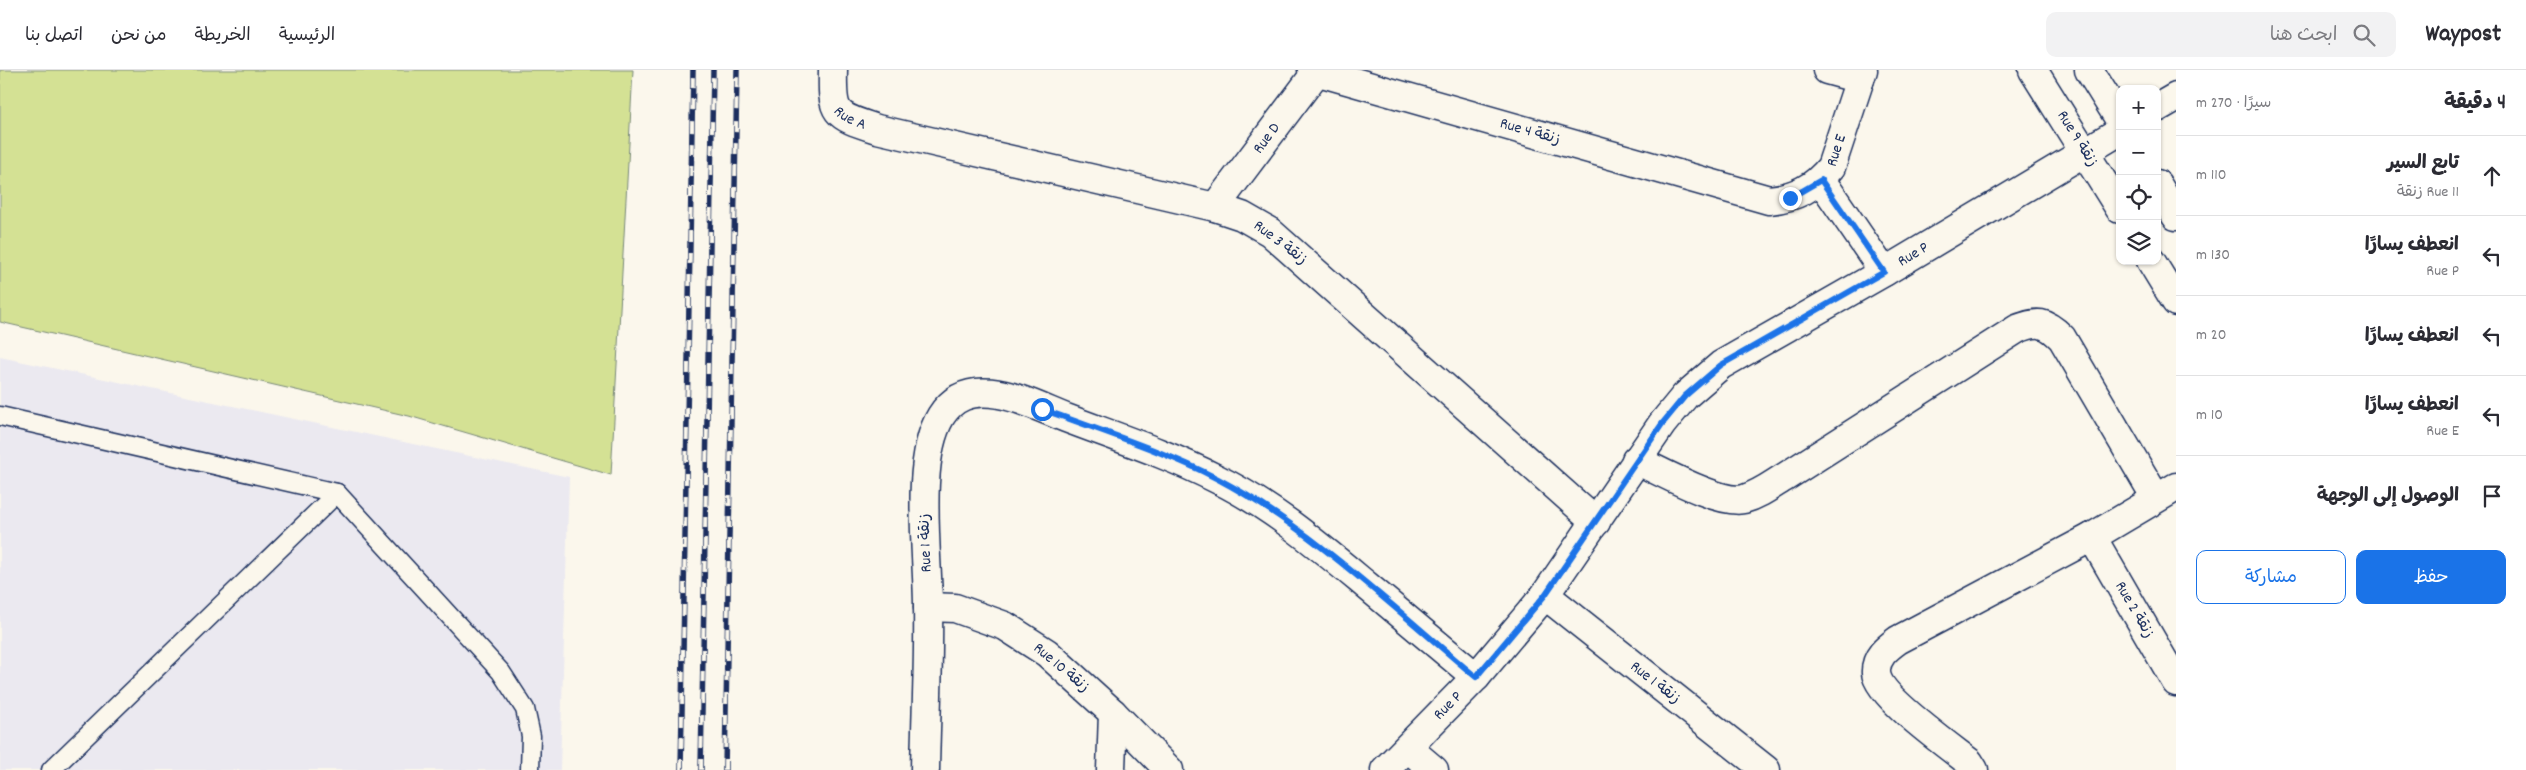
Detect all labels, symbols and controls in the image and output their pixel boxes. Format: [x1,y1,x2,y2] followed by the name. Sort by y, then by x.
[2046,12,2396,57] search box
[2426,18,2501,52] text: Waypost
[2350,21,2378,49] icon: search
[2270,23,2338,50] text: ابحث هنا
[25,24,83,49] text: اتصل بنا
[111,24,167,49] text: من نحن
[195,24,251,49] text: الخريطة
[279,24,335,49] text: الرئيسية
[2116,85,2161,265] map controls
[2116,85,2161,130] button: +
[2444,89,2506,119] text: 4 دقيقة
[2196,92,2271,115] text: سيرًا · 270 m
[828,101,870,136] street label: Rue A
[2051,106,2103,172] street label: Rue 9 زنقة
[1497,112,1563,152] street label: Rue 4 زنقة
[1247,118,1286,159] street label: Rue D
[2116,130,2161,175] button: −
[1820,131,1853,169] street label: Rue E
[2387,151,2459,178] text: تابع السير
[2478,162,2506,190] icon: ahead
[2196,164,2226,187] text: 110 m
[2116,175,2161,220] button: locate
[2397,181,2459,204] text: Rue 11 زنقة
[1779,187,1802,210] route end
[1248,215,1312,271] street label: Rue 3 زنقة
[2116,220,2161,265] button: layers
[2365,233,2459,260] text: انعطف يسارًا
[1893,236,1933,273] street label: Rue P
[2478,242,2506,270] icon: left
[2196,244,2230,267] text: 130 m
[2426,260,2459,283] text: Rue P
[2478,322,2506,350] icon: left
[2196,324,2226,347] text: 20 m
[2365,324,2459,351] text: انعطف يسارًا
[2365,393,2459,420] text: انعطف يسارًا
[1031,398,1054,421] route start
[2478,402,2506,430] icon: left
[2196,404,2223,427] text: 10 m
[2426,420,2459,443] text: Rue E
[2478,482,2506,510] icon: arrive
[2317,484,2459,511] text: الوصول إلى الوجهة
[913,513,939,573] street label: Rue 1 زنقة
[2196,550,2346,604] button: مشاركة
[2356,550,2506,604] button: حفظ
[2108,577,2160,643] street label: Rue 2 زنقة
[1028,637,1094,699] street label: Rue 10 زنقة
[1625,656,1685,710] street label: Rue 1 زنقة
[1428,686,1468,725] street label: Rue P

